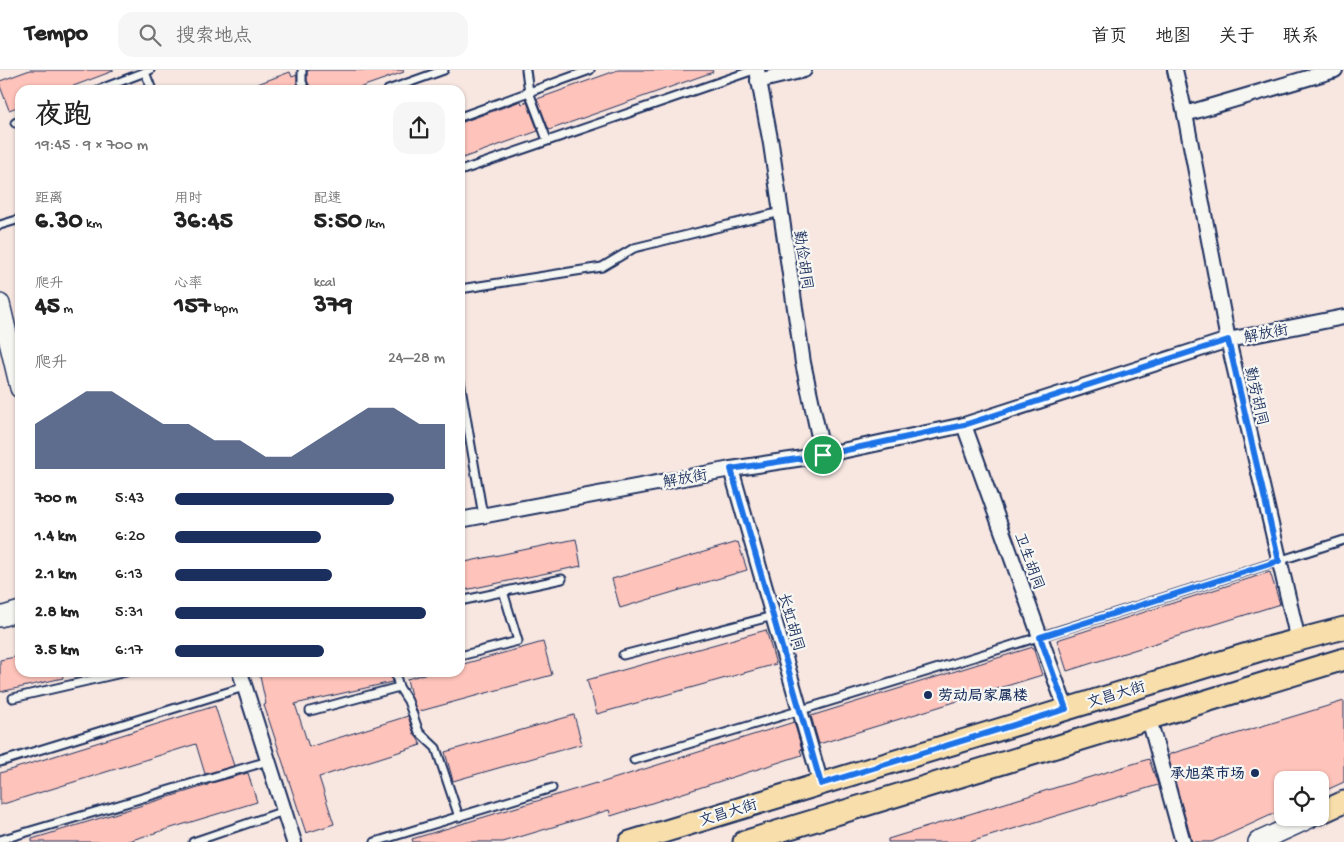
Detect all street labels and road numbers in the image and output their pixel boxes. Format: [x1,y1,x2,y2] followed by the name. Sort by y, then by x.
[789,229,815,291] street label: 勤俭胡同
[1243,322,1290,348] street label: 解放街
[1240,365,1271,428] street label: 勤劳胡同
[662,467,709,493] street label: 解放街
[1009,530,1047,593] street label: 卫生胡同
[773,591,807,654] street label: 长虹胡同
[1085,679,1148,713] street label: 文昌大街
[697,797,760,831] street label: 文昌大街

